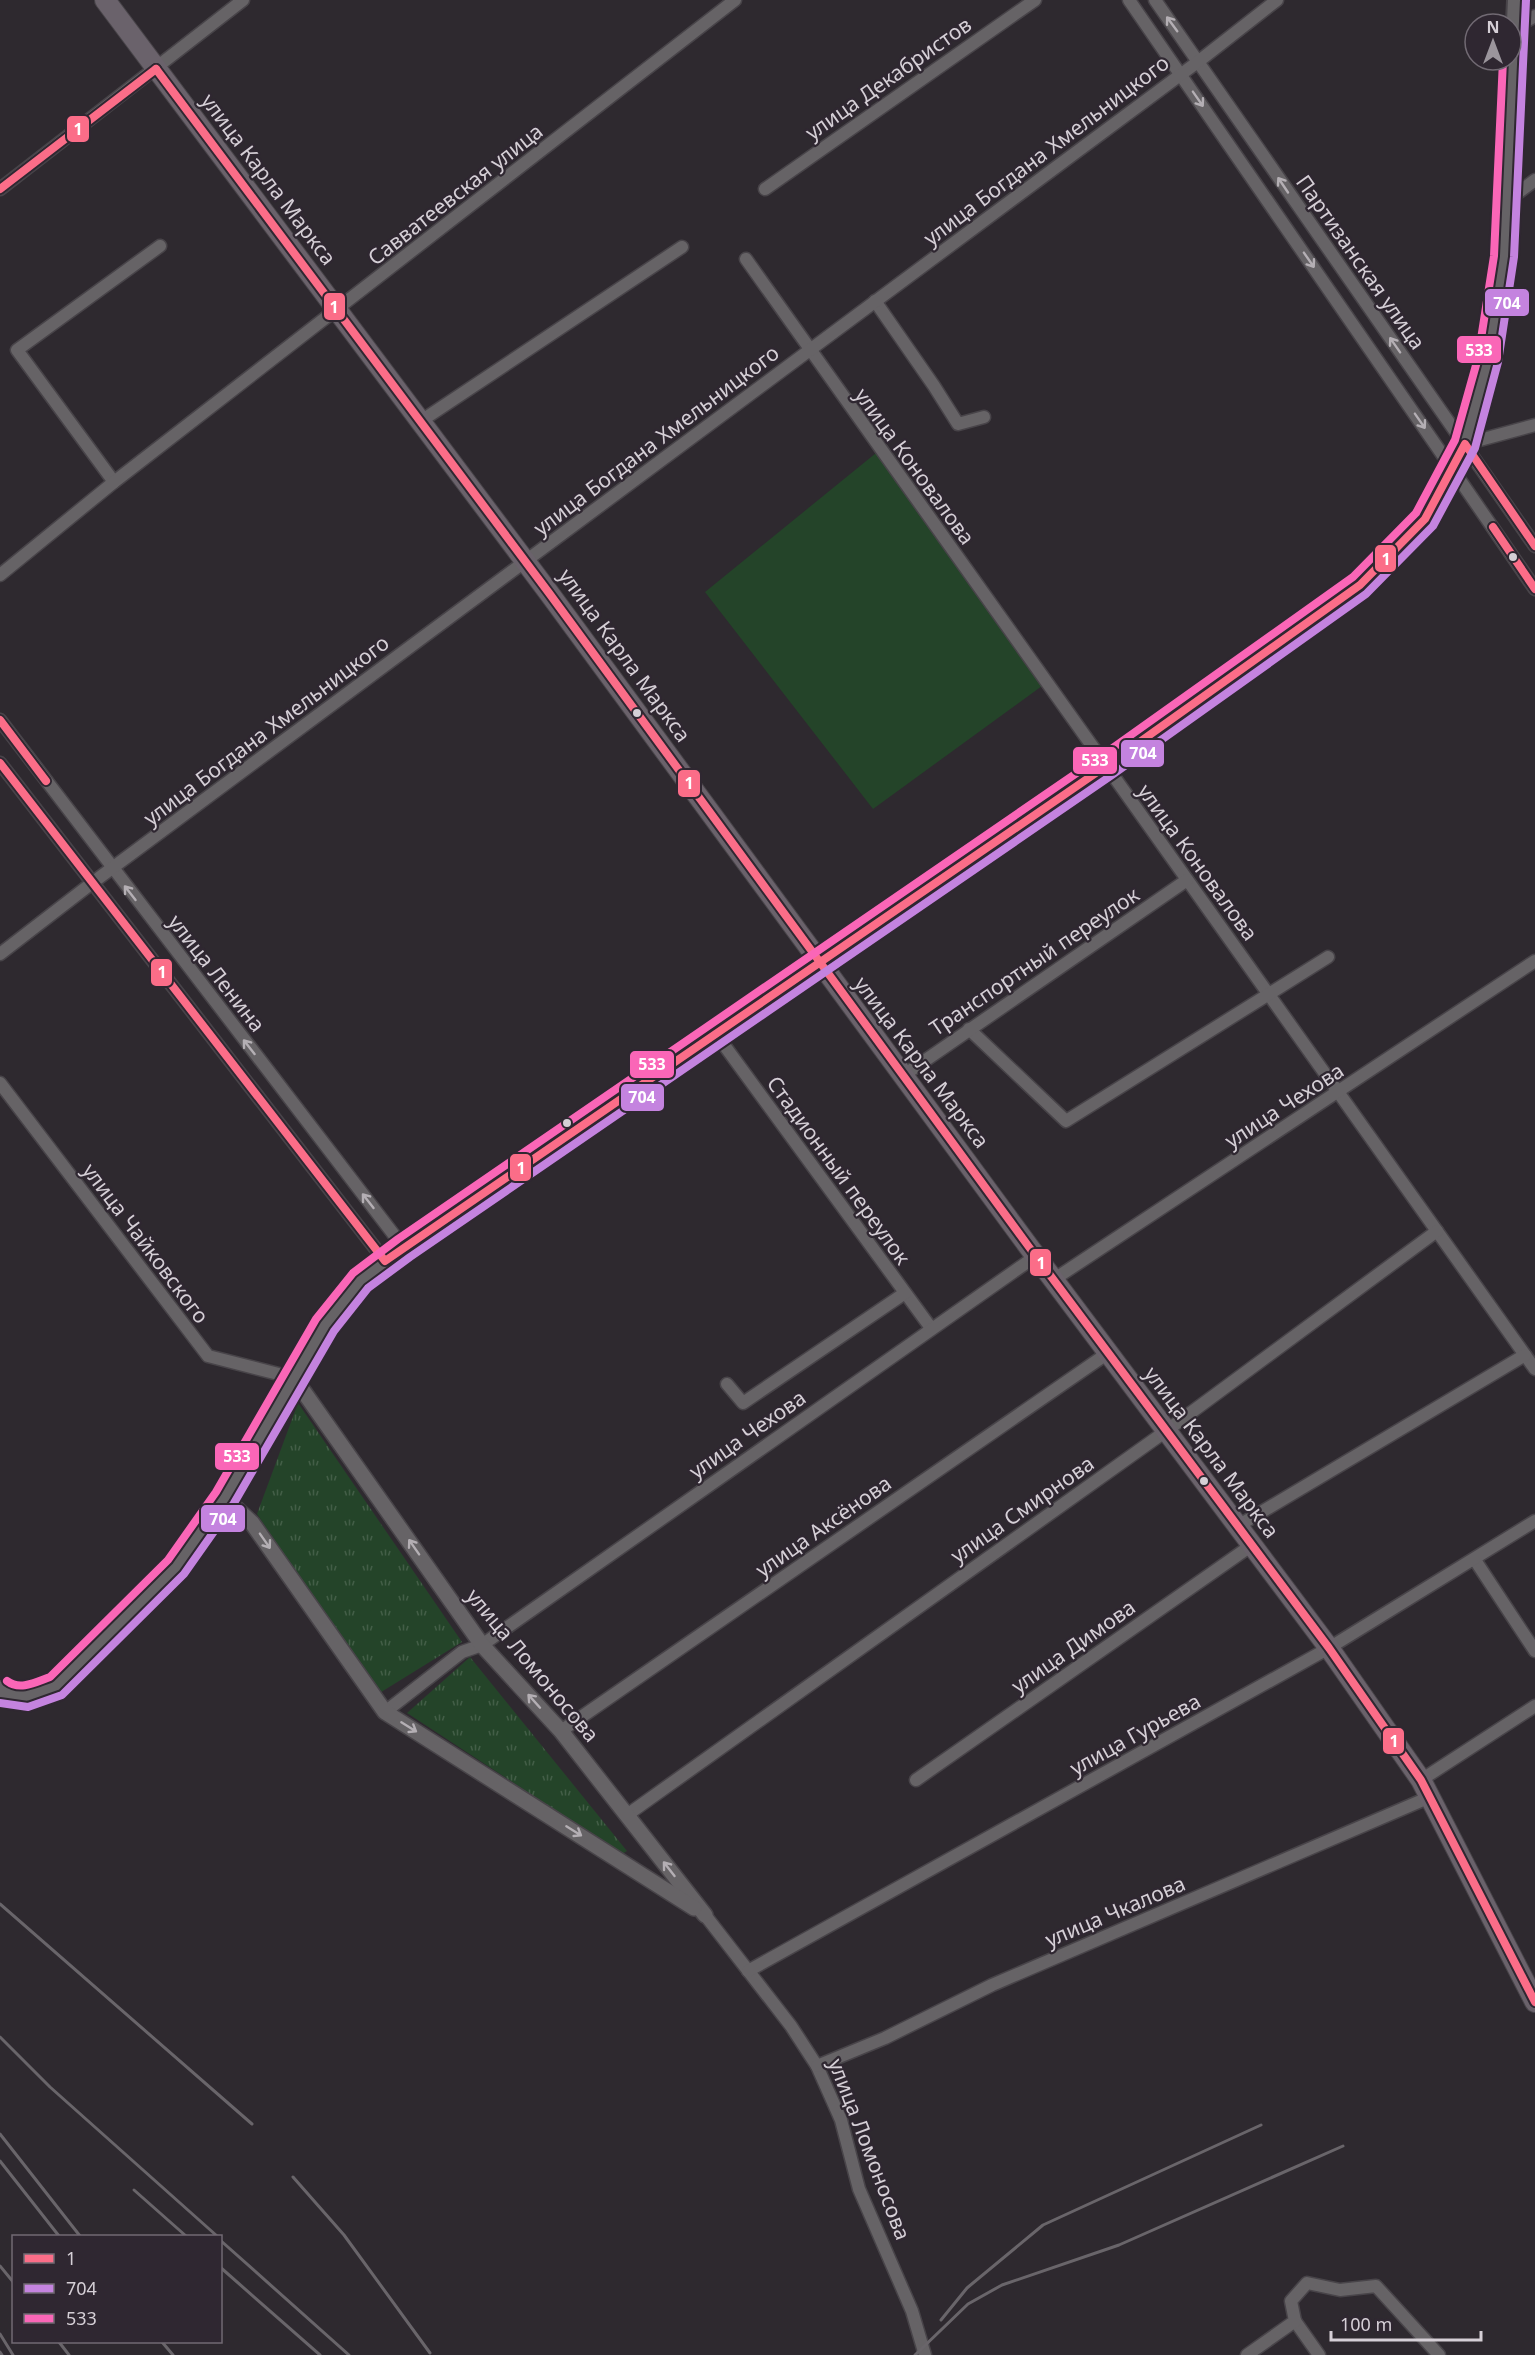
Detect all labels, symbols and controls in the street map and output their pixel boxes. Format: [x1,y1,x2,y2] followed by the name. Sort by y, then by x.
[799,10,977,146] street label: улица Декабристов
[1463,12,1523,72] north arrow
[1486,16,1500,38] text: N
[1166,17,1178,33] one-way arrow
[918,48,1174,252] street label: улица Богдана Хмельницкого
[195,87,343,271] street label: улица Карла Маркса
[1192,91,1204,107] one-way arrow
[66,115,90,143] line badge: 1
[362,117,548,271] street label: Савватеевская улица
[73,118,83,140] text: 1
[1290,169,1432,355] street label: Партизанская улица
[1277,177,1289,194] one-way arrow
[1303,251,1315,268] one-way arrow
[1484,288,1530,317] line badge: 704
[323,292,346,321] line badge: 1
[1493,292,1521,314] text: 704
[329,296,339,318] text: 1
[1456,335,1502,364] line badge: 533
[1389,337,1401,353] one-way arrow
[528,338,784,542] street label: улица Богдана Хмельницкого
[1465,339,1493,361] text: 533
[849,382,981,550] street label: улица Коновалова
[1414,412,1426,428] one-way arrow
[1374,544,1397,573] line badge: 1
[1381,548,1391,570] text: 1
[1507,551,1519,563] unlabelled marker
[553,563,697,747] street label: улица Карла Маркса
[138,628,394,832] street label: улица Богдана Хмельницкого
[631,707,643,719] unlabelled marker
[1120,739,1165,768] line badge: 704
[1129,742,1157,764] text: 704
[1072,746,1118,775] line badge: 533
[1081,749,1109,771] text: 533
[677,769,701,798] line badge: 1
[684,772,694,794] text: 1
[1132,778,1264,946] street label: улица Коновалова
[924,880,1144,1042] street label: Транспортный переулок
[124,885,137,901] one-way arrow
[162,909,272,1037] street label: улица Ленина
[150,958,173,987] line badge: 1
[157,961,167,983] text: 1
[848,970,996,1154] street label: улица Карла Маркса
[243,1039,256,1055] one-way arrow
[629,1050,675,1079] line badge: 533
[638,1053,666,1075] text: 533
[1219,1056,1349,1154] street label: улица Чехова
[761,1070,917,1270] street label: Стадионный переулок
[620,1083,665,1112] line badge: 704
[628,1086,656,1108] text: 704
[561,1117,573,1129] unlabelled marker
[509,1153,532,1182] line badge: 1
[76,1157,216,1329] street label: улица Чайковского
[516,1157,526,1179] text: 1
[362,1194,375,1210] one-way arrow
[1029,1248,1052,1277] line badge: 1
[1036,1252,1046,1274] text: 1
[1138,1360,1286,1544] street label: улица Карла Маркса
[683,1383,811,1485] street label: улица Чехова
[214,1442,260,1471] line badge: 533
[223,1445,251,1467] text: 533
[945,1449,1099,1569] street label: улица Смирнова
[750,1469,896,1583] street label: улица Аксёнова
[1198,1475,1210,1487] unlabelled marker
[200,1504,246,1533] line badge: 704
[209,1508,237,1530] text: 704
[259,1533,271,1549] one-way arrow
[408,1540,420,1556] one-way arrow
[460,1582,606,1748] street label: улица Ломоносова
[1005,1593,1141,1699] street label: улица Димова
[1065,1687,1205,1781] street label: улица Гурьева
[527,1693,541,1708] one-way arrow
[400,1721,417,1733] one-way arrow
[1382,1727,1405,1755] line badge: 1
[1389,1730,1399,1752] text: 1
[565,1825,582,1837] one-way arrow
[662,1861,675,1877] one-way arrow
[1041,1869,1189,1953] street label: улица Чкалова
[822,2054,918,2244] street label: улица Ломоносова
[12,2235,222,2343] legend
[66,2246,76,2270] text: 1
[66,2276,97,2300] text: 704
[1331,2304,1481,2342] scale bar
[66,2306,97,2330] text: 533
[1340,2312,1392,2336] text: 100 m

